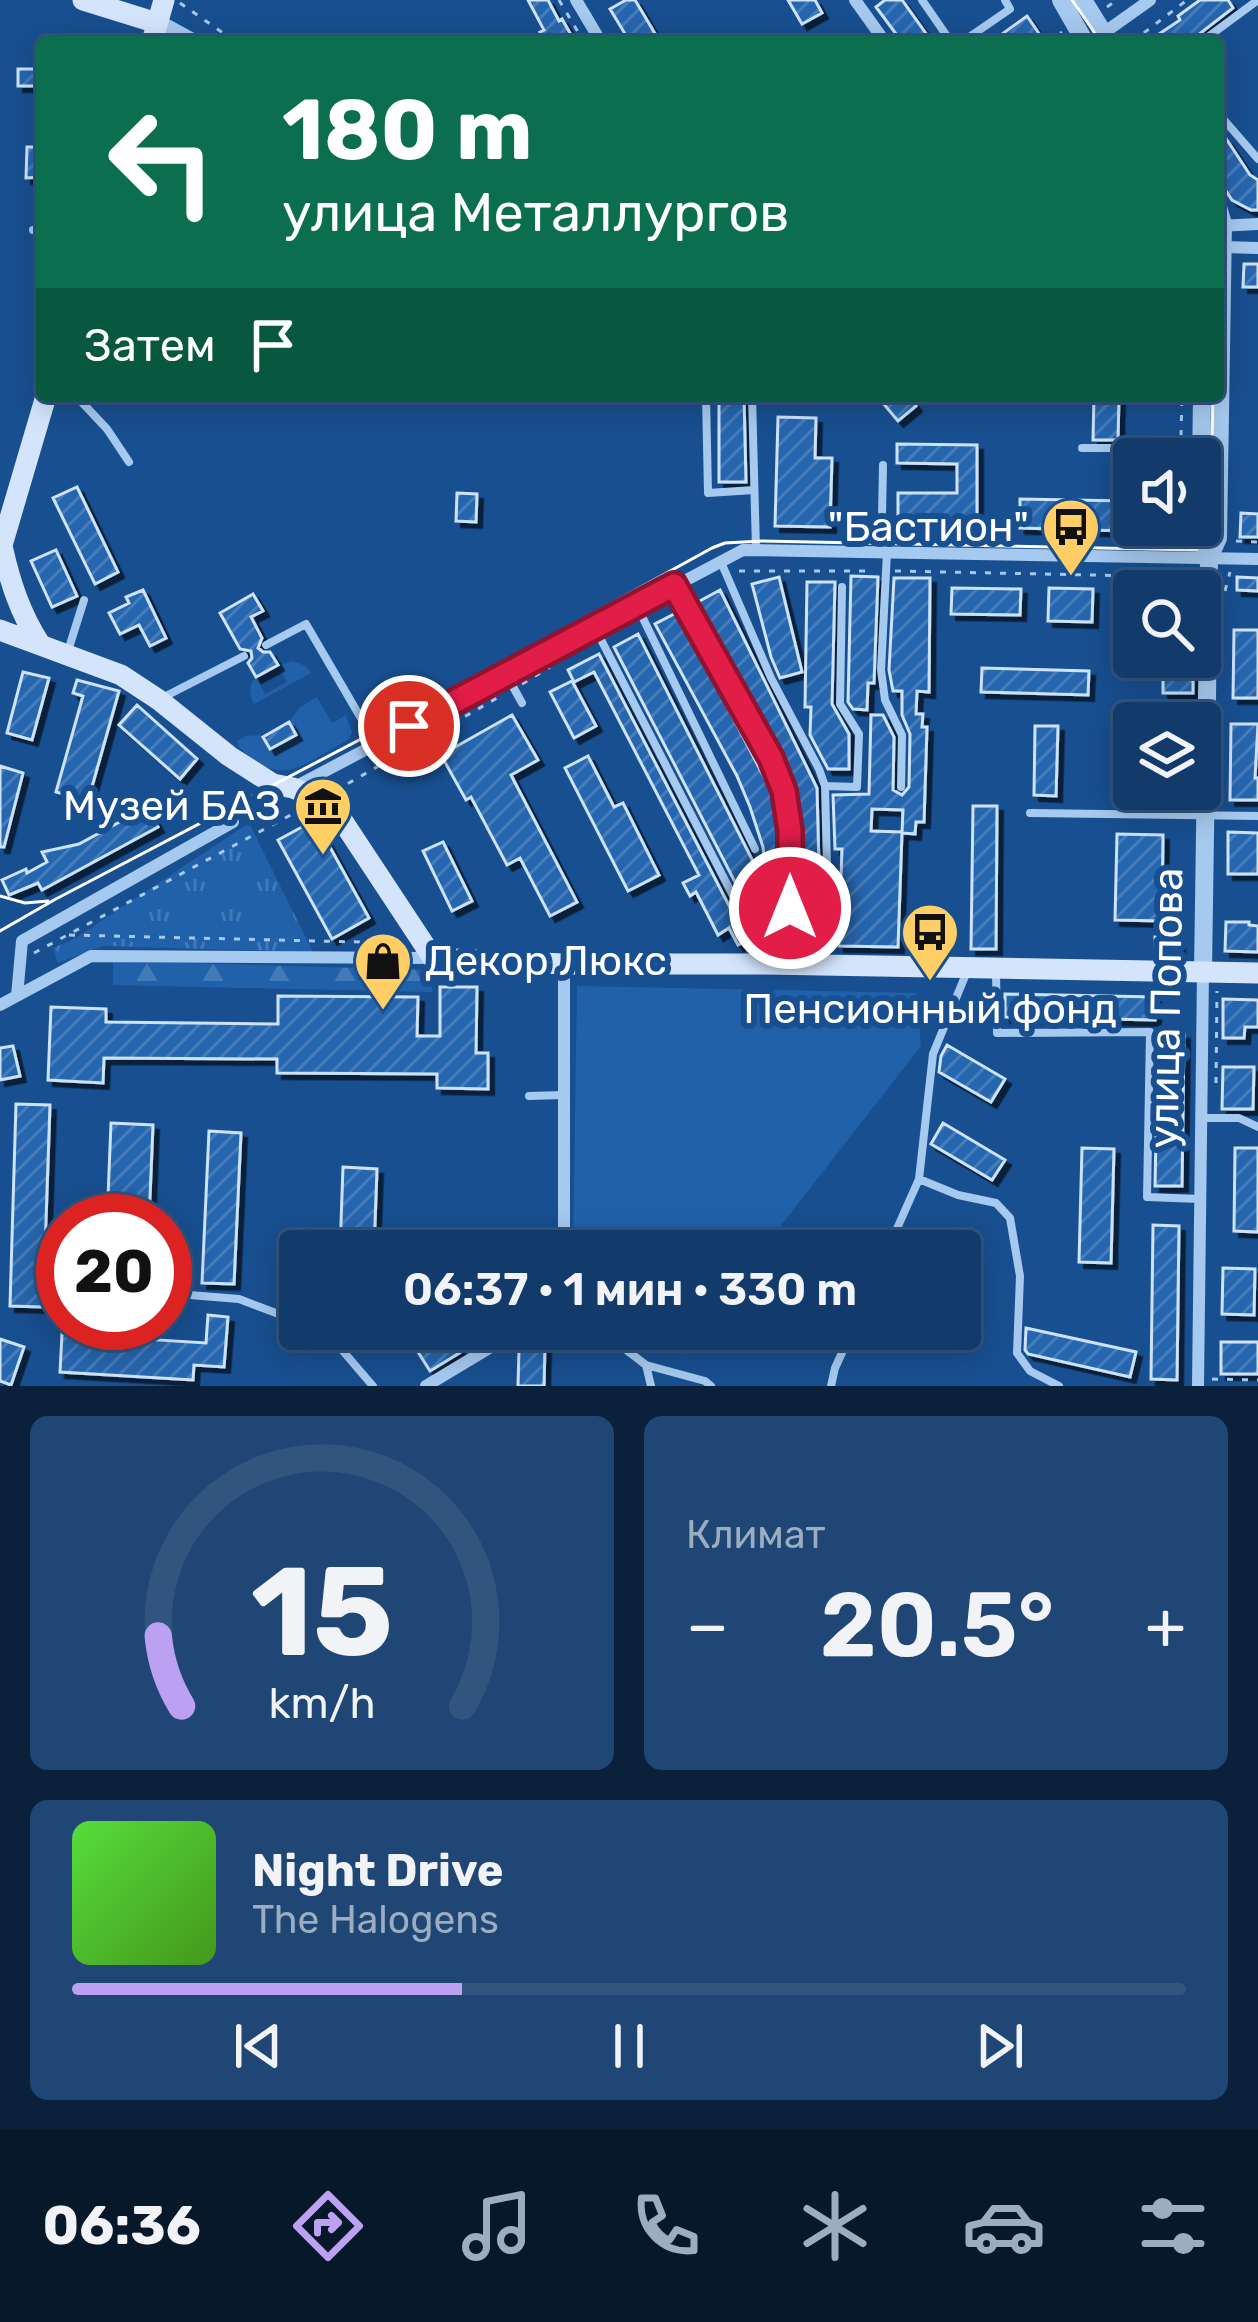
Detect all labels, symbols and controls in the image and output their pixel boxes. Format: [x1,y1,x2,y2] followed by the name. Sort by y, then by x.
[282,80,533,180] text: 180 m
[84,84,240,240] icon: left
[282,181,789,245] text: улица Металлургов
[240,312,306,378] icon: arrive
[84,319,216,372] text: Затем
[1113,438,1221,810] map controls
[1113,438,1221,546] button: sound
[1040,496,1102,578] bus stop icon: "Бастион"
[828,502,1029,552] place label: "Бастион"
[1113,570,1221,678] button: search
[358,675,460,777] pin
[376,693,442,759] icon: arrive
[1113,702,1221,810] button: layers
[292,775,354,857] museum icon: Музей БАЗ
[63,781,281,831] place label: Музей БАЗ
[727,845,853,971] position arrow
[1139,867,1193,1149] street label: улица Попова
[899,901,961,983] bus stop icon: Пенсионный фонд
[352,930,414,1012] shop icon: Декор Люкс
[425,936,667,986] place label: Декор Люкс
[743,984,1117,1034] place label: Пенсионный фонд
[36,1194,192,1350] speed limit sign: 20
[403,1263,857,1316] text: 06:37 · 1 мин · 330 m
[686,1512,825,1558] text: Климат
[251,1538,393,1686] text: 15
[820,1572,1054,1679] text: 20.5°
[686,1586,729,1665] text: −
[1145,1586,1186,1665] text: +
[268,1678,376,1729] text: km/h
[252,1844,504,1897] text: Night Drive
[252,1897,499,1943] text: The Halogens
[225,2013,291,2079] icon: previous
[596,2013,662,2079] icon: pause
[967,2013,1033,2079] icon: next
[286,2184,370,2268] icon: directions
[455,2184,539,2268] icon: music
[624,2184,708,2268] icon: phone
[793,2184,877,2268] icon: climate
[962,2184,1046,2268] icon: car
[1131,2184,1215,2268] icon: filters
[43,2194,201,2258] text: 06:36

